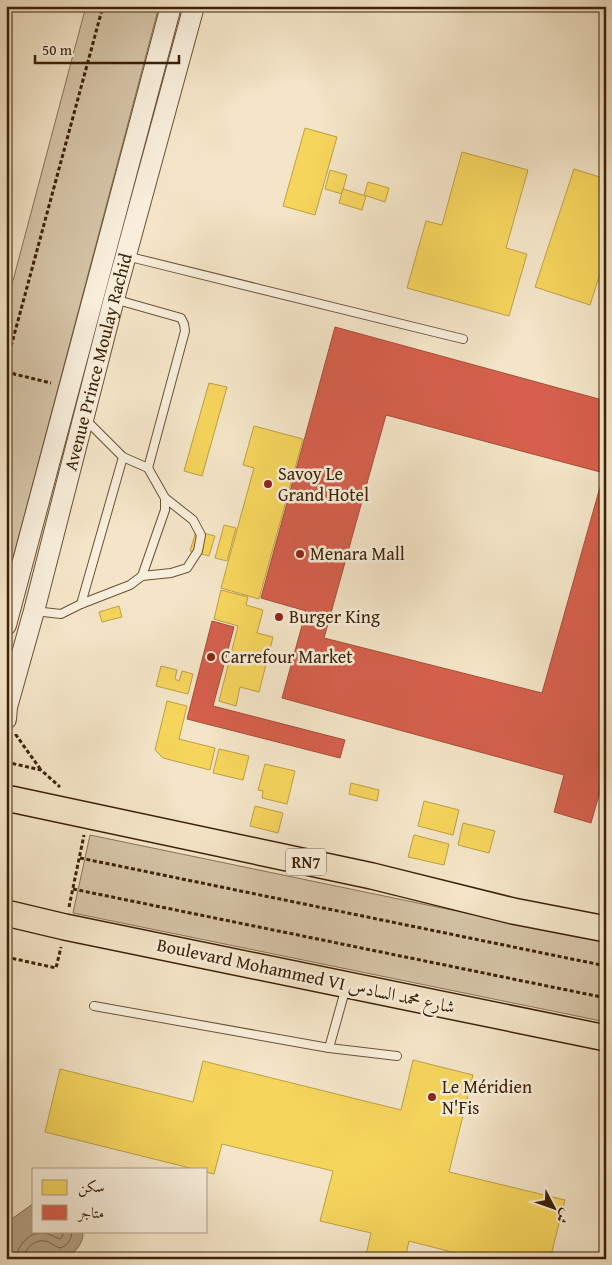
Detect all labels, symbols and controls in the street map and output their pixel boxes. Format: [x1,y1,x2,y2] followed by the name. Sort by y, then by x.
[35,32,179,64] scale bar
[42,39,73,60] text: 50 m
[57,250,139,473] street label: Avenue Prince Moulay Rachid
[278,460,369,508] place label: Savoy Le Grand Hotel
[262,478,274,490] marker: Savoy Le Grand Hotel
[310,540,405,567] place label: Menara Mall
[294,548,306,560] marker: Menara Mall
[289,603,380,630] place label: Burger King
[273,611,285,623] marker: Burger King
[221,643,353,670] place label: Carrefour Market
[205,651,217,663] marker: Carrefour Market
[286,849,326,876] road number: RN7
[154,931,458,1022] street label: Boulevard Mohammed VI شارع محمد السادس
[442,1073,532,1121] place label: Le Méridien N'Fis
[426,1091,438,1103] marker: Le Méridien N'Fis
[32,1168,208,1232] legend
[78,1176,105,1197] text: سكن
[530,1182,580,1232] north arrow
[76,1202,104,1223] text: متاجر
[552,1205,576,1228] text: ش

